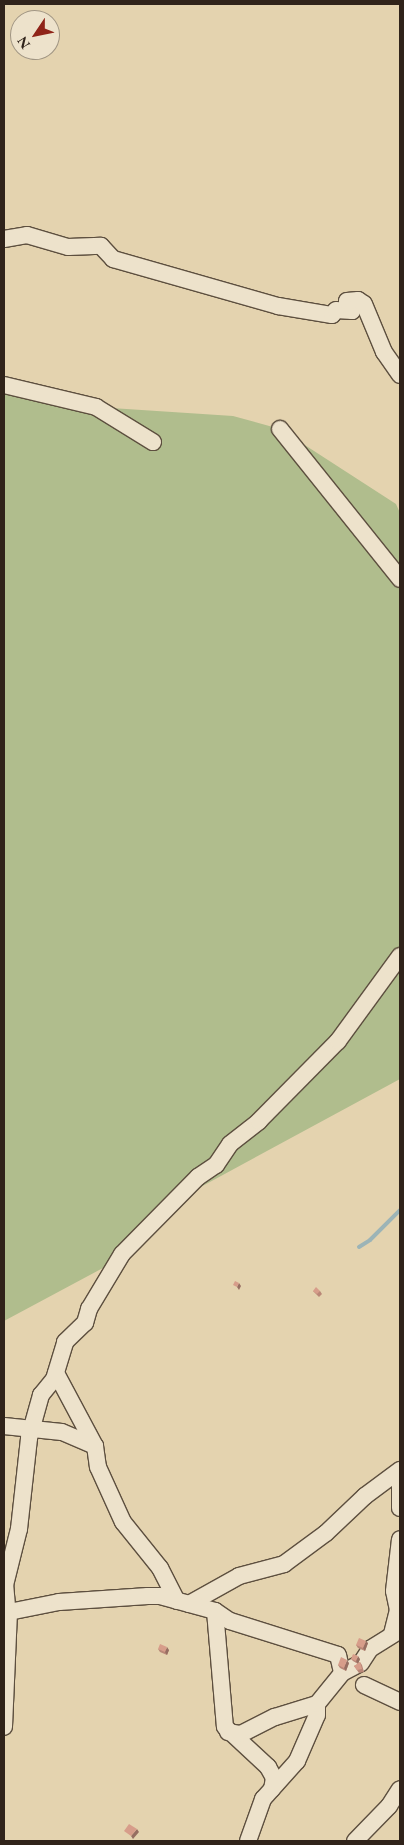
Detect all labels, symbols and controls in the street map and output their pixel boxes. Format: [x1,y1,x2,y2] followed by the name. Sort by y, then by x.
[10,10,60,60] north arrow
[13,33,34,53] text: N

